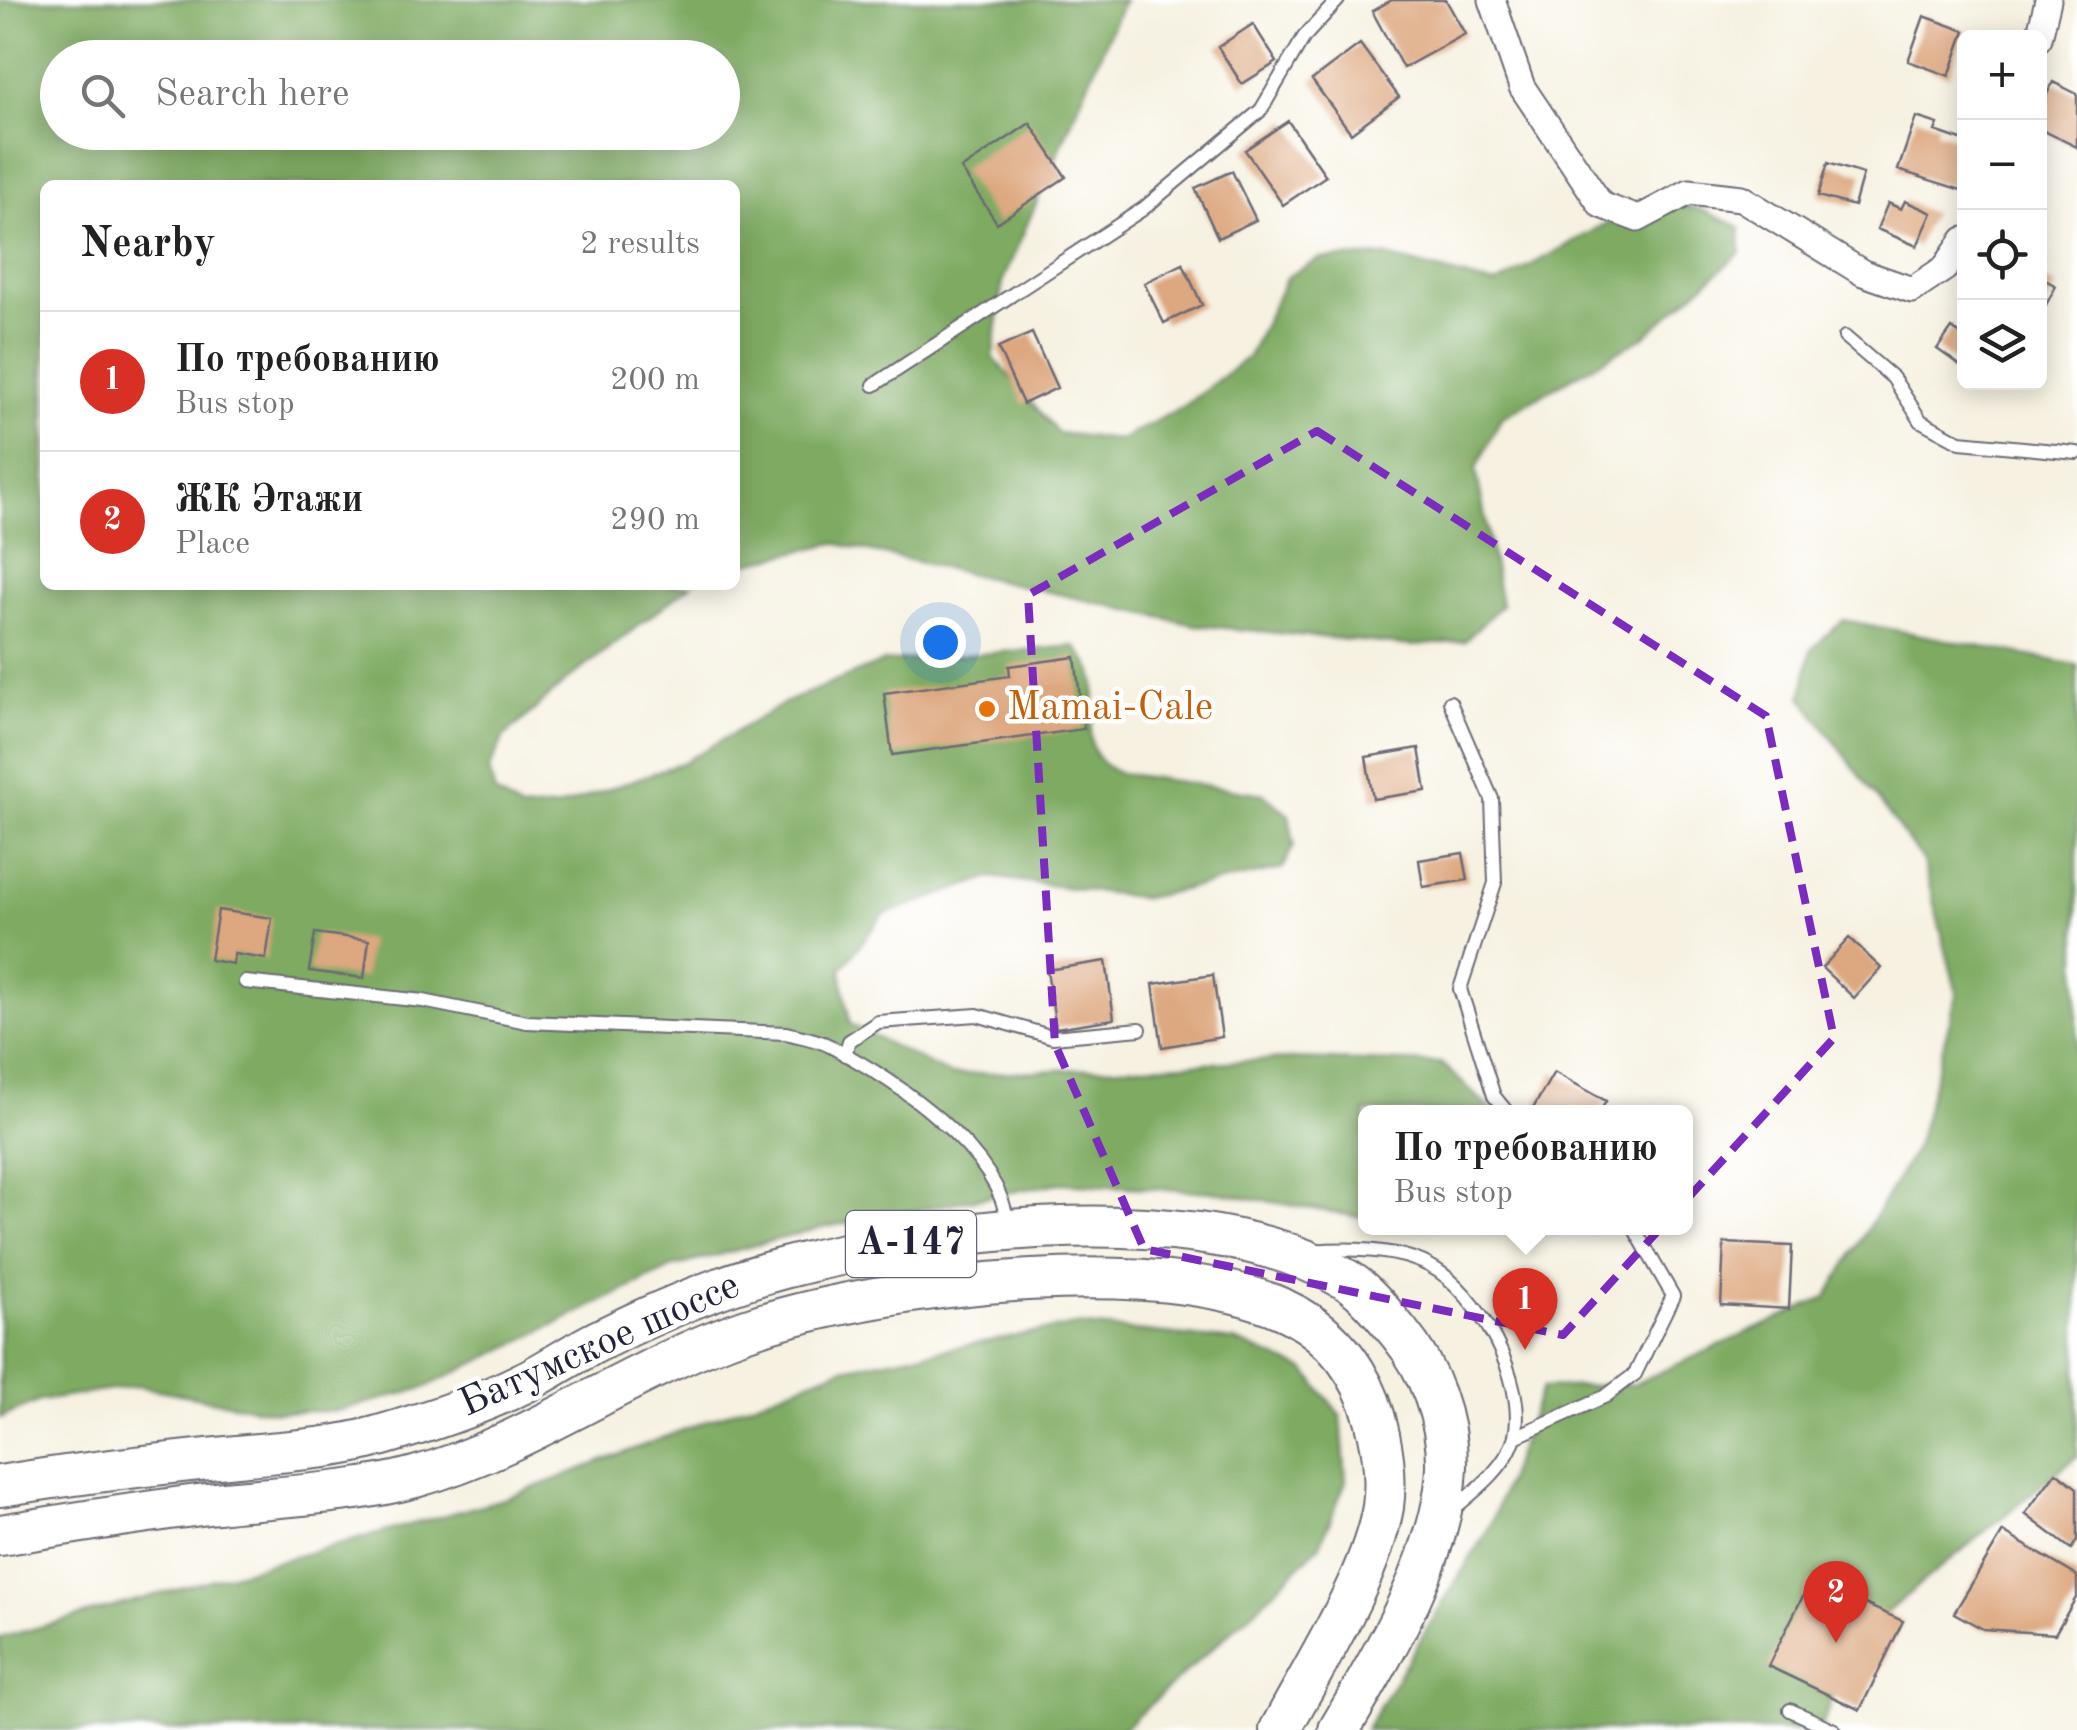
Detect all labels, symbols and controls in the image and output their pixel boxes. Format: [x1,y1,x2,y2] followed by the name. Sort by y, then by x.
[1957,30,2047,390] map controls
[1957,30,2047,120] button: +
[40,40,740,150] search box
[75,68,130,123] icon: search
[155,76,350,114] text: Search here
[1957,120,2047,210] button: −
[1957,210,2047,300] button: locate
[80,224,216,266] text: Nearby
[580,229,700,261] text: 2 results
[1957,300,2047,390] button: layers
[175,342,440,380] text: По требованию
[103,365,122,397] text: 1
[610,365,700,397] text: 200 m
[175,389,295,421] text: Bus stop
[175,482,363,520] text: ЖК Этажи
[103,505,122,537] text: 2
[610,505,700,537] text: 290 m
[175,529,250,561] text: Place
[915,617,966,668] your location
[1007,689,1213,729] place label: Mamai-Cale
[976,698,998,720] marker: Mamai-Cale
[1358,1105,1693,1235] popup
[1393,1131,1658,1169] text: По требованию
[1393,1178,1513,1210] text: Bus stop
[846,1211,976,1277] road number: А-147
[454,1266,746,1426] street label: Батумское шоссе
[1492,1268,1558,1350] pin: 1
[1804,1560,1868,1643] pin: 2

